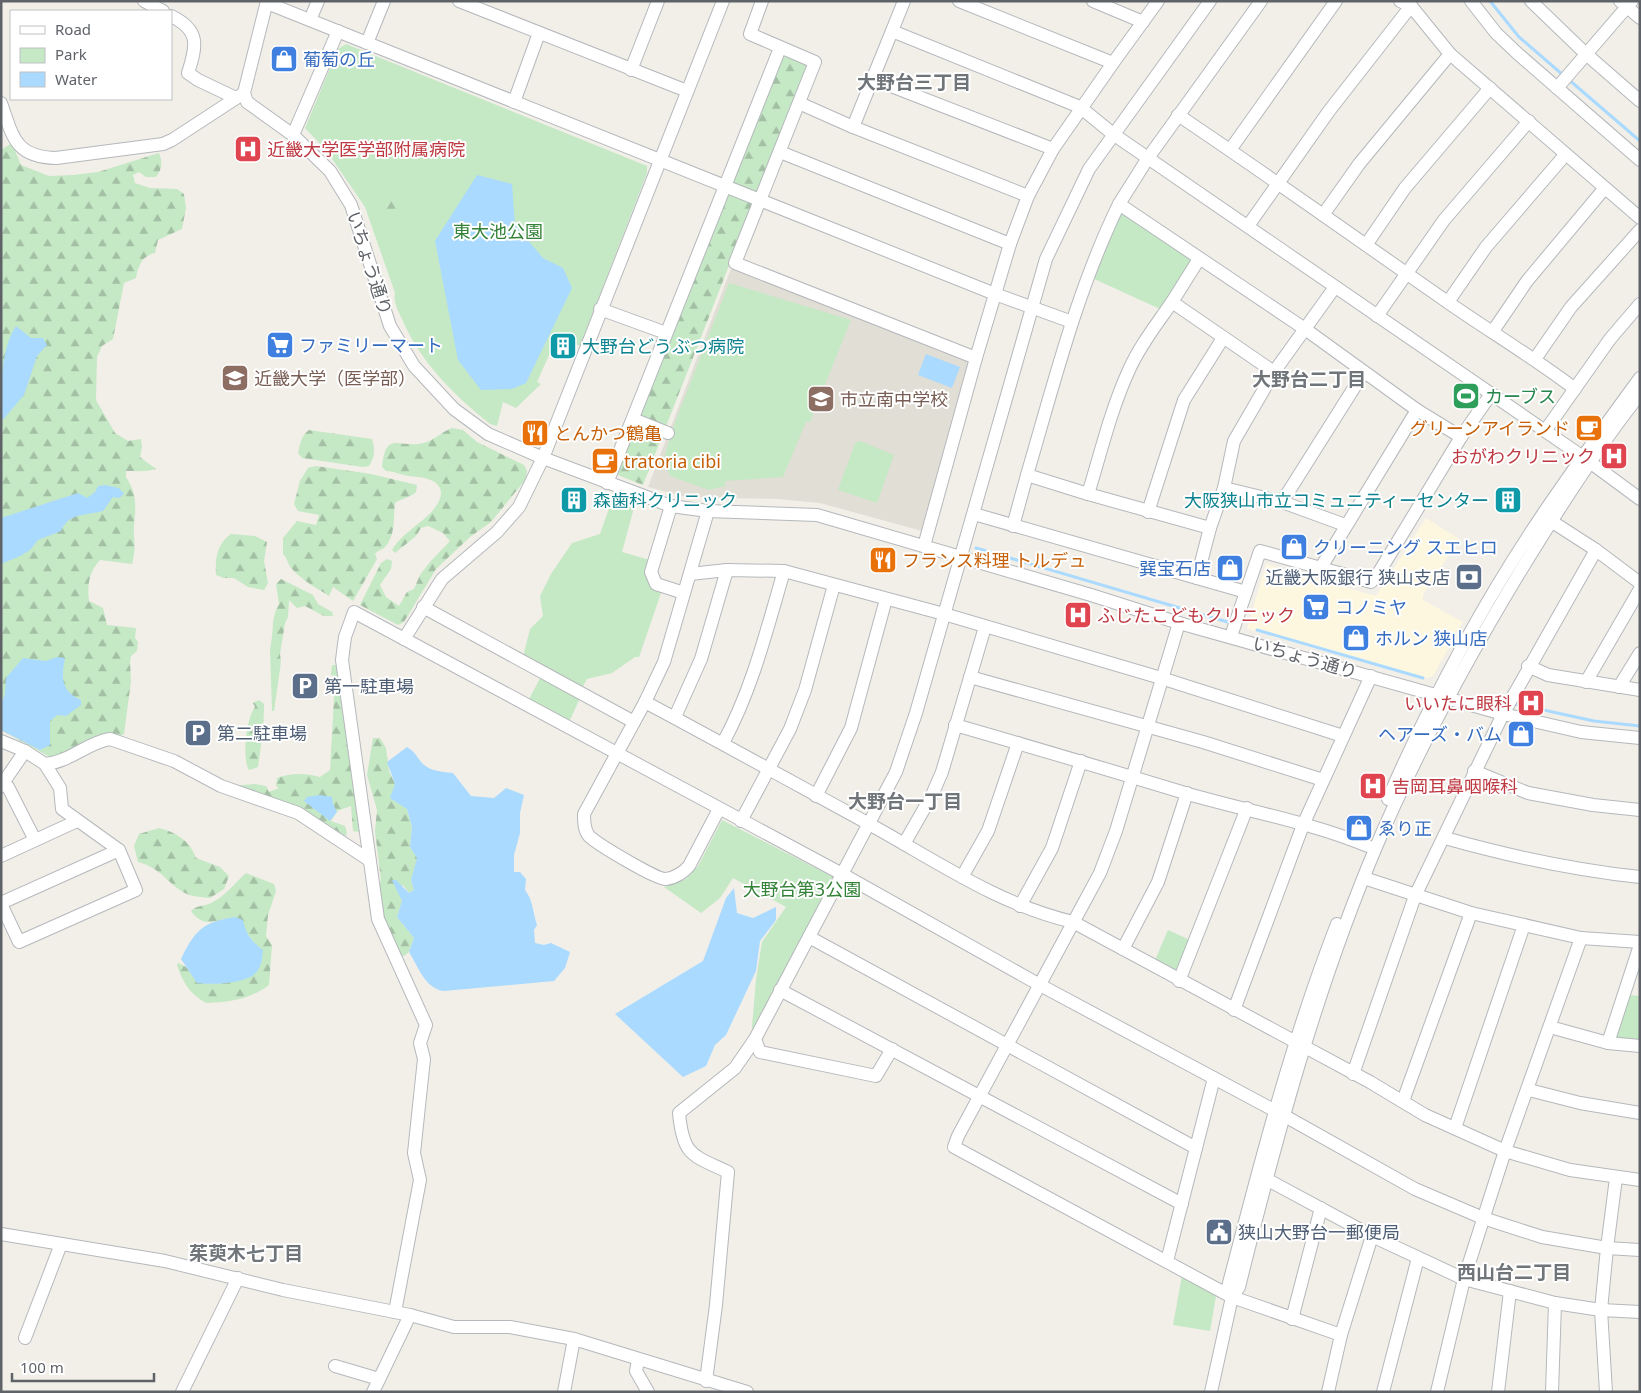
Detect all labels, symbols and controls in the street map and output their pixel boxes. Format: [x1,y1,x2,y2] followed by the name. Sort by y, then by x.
[10,10,172,100] legend
[55,19,91,39] text: Road
[55,44,87,64] text: Park
[269,44,299,74] shop icon: 葡萄の丘
[303,47,375,71] place label: 葡萄の丘
[55,69,97,89] text: Water
[857,69,971,95] district label: 大野台三丁目
[233,134,263,164] hospital icon: 近畿大学医学部附属病院
[267,137,465,161] place label: 近畿大学医学部附属病院
[342,208,398,318] street label: いちょう通り
[453,219,543,243] park label: 東大池公園
[265,330,295,360] supermarket icon: ファミリーマート
[548,331,578,361] building icon: 大野台どうぶつ病院
[299,333,443,357] place label: ファミリーマート
[582,334,744,358] place label: 大野台どうぶつ病院
[220,363,250,393] school or university icon: 近畿大学（医学部）
[254,366,416,390] place label: 近畿大学（医学部）
[1252,366,1366,392] district label: 大野台二丁目
[1451,381,1481,411] sports icon: カーブス
[806,384,836,414] school or university icon: 市立南中学校
[1485,384,1556,408] place label: カーブス
[840,387,948,411] place label: 市立南中学校
[1574,413,1604,443] cafe icon: グリーンアイランド
[1410,416,1570,440] place label: グリーンアイランド
[520,418,550,448] restaurant icon: とんかつ鶴亀
[554,421,662,445] place label: とんかつ鶴亀
[1599,441,1629,471] hospital icon: おがわクリニック
[1451,444,1595,468] place label: おがわクリニック
[590,446,620,476] cafe icon: tratoria cibi
[624,449,721,473] place label: tratoria cibi
[559,485,589,515] building icon: 森歯科クリニック
[1493,485,1523,515] building icon: 大阪狭山市立コミュニティーセンター
[593,488,737,512] place label: 森歯科クリニック
[1184,488,1489,512] place label: 大阪狭山市立コミュニティーセンター
[1279,532,1309,562] shop icon: クリーニング スエヒロ
[1313,535,1498,559] place label: クリーニング スエヒロ
[868,545,898,575] restaurant icon: フランス料理 トルデュ
[902,548,1086,572] place label: フランス料理 トルデュ
[1215,553,1245,583] shop icon: 巽宝石店
[1139,556,1211,580] place label: 巽宝石店
[1454,562,1484,592] bank icon: 近畿大阪銀行 狭山支店
[1265,565,1450,589] place label: 近畿大阪銀行 狭山支店
[1301,592,1331,622] supermarket icon: コノミヤ
[1335,595,1407,619] place label: コノミヤ
[1063,600,1093,630] hospital icon: ふじたこどもクリニック
[1097,603,1295,627] place label: ふじたこどもクリニック
[1341,623,1371,653] shop icon: ホルン 狭山店
[1375,626,1487,650] place label: ホルン 狭山店
[1250,631,1360,683] street label: いちょう通り
[290,671,320,701] parking icon: 第一駐車場
[324,674,414,698] place label: 第一駐車場
[1516,688,1546,718] hospital icon: いいたに眼科
[1404,691,1512,715] place label: いいたに眼科
[183,718,213,748] parking icon: 第二駐車場
[1506,719,1536,749] shop icon: ヘアーズ・バム
[217,721,307,745] place label: 第二駐車場
[1378,722,1502,746] place label: ヘアーズ・バム
[1358,771,1388,801] hospital icon: 吉岡耳鼻咽喉科
[1392,774,1518,798] place label: 吉岡耳鼻咽喉科
[848,788,962,814] district label: 大野台一丁目
[1344,813,1374,843] shop icon: ゑり正
[1378,816,1432,840] place label: ゑり正
[743,877,861,901] park label: 大野台第3公園
[1204,1217,1234,1247] public building icon: 狭山大野台一郵便局
[1238,1220,1400,1244] place label: 狭山大野台一郵便局
[189,1240,303,1266] district label: 茱萸木七丁目
[1457,1259,1571,1285] district label: 西山台二丁目
[12,1350,155,1382] scale bar
[20,1357,64,1377] text: 100 m

